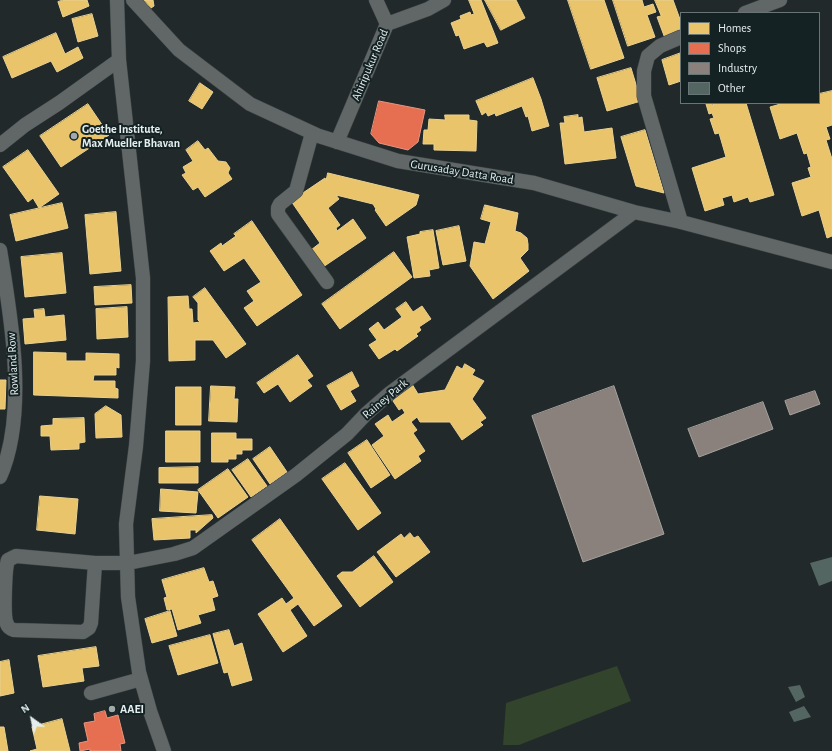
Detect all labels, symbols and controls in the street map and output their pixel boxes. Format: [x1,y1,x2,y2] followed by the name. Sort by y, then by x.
[680,12,820,104] legend
[718,22,751,34] text: Homes
[348,27,392,103] street label: Ahiripukur Road
[718,42,746,54] text: Shops
[718,62,757,74] text: Industry
[718,82,745,94] text: Other
[82,122,180,150] place label: Goethe Institute, Max Mueller Bhavan
[69,131,79,141] marker: Goethe Institute, Max Mueller Bhavan
[410,157,514,187] street label: Gurusaday Datta Road
[4,332,22,396] street label: Rowland Row
[360,376,410,422] street label: Rainey Park
[12,699,52,739] north arrow
[19,702,31,715] text: N
[120,702,144,716] place label: AAEI
[107,704,117,714] marker: AAEI

